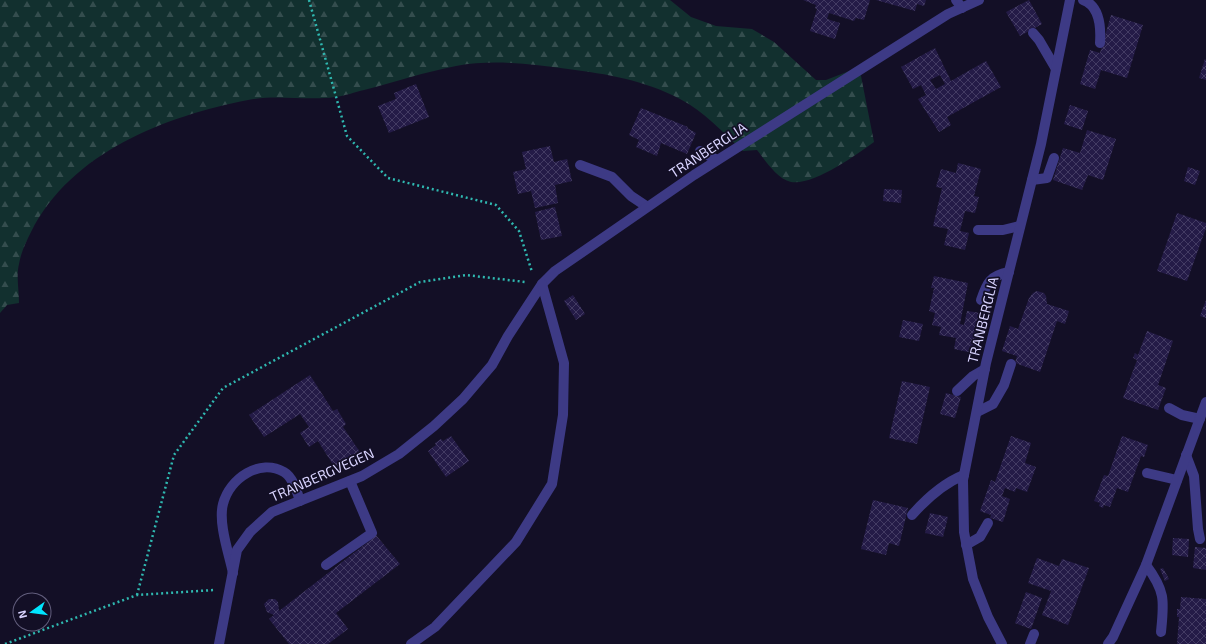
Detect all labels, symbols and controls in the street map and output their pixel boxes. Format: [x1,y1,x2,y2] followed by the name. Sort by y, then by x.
[666,118,750,181] street label: TRANBERGLIA
[964,274,1002,365] street label: TRANBERGLIA
[267,444,376,505] street label: TRANBERGVEGEN
[12,592,52,632] north arrow
[15,609,29,620] text: N

